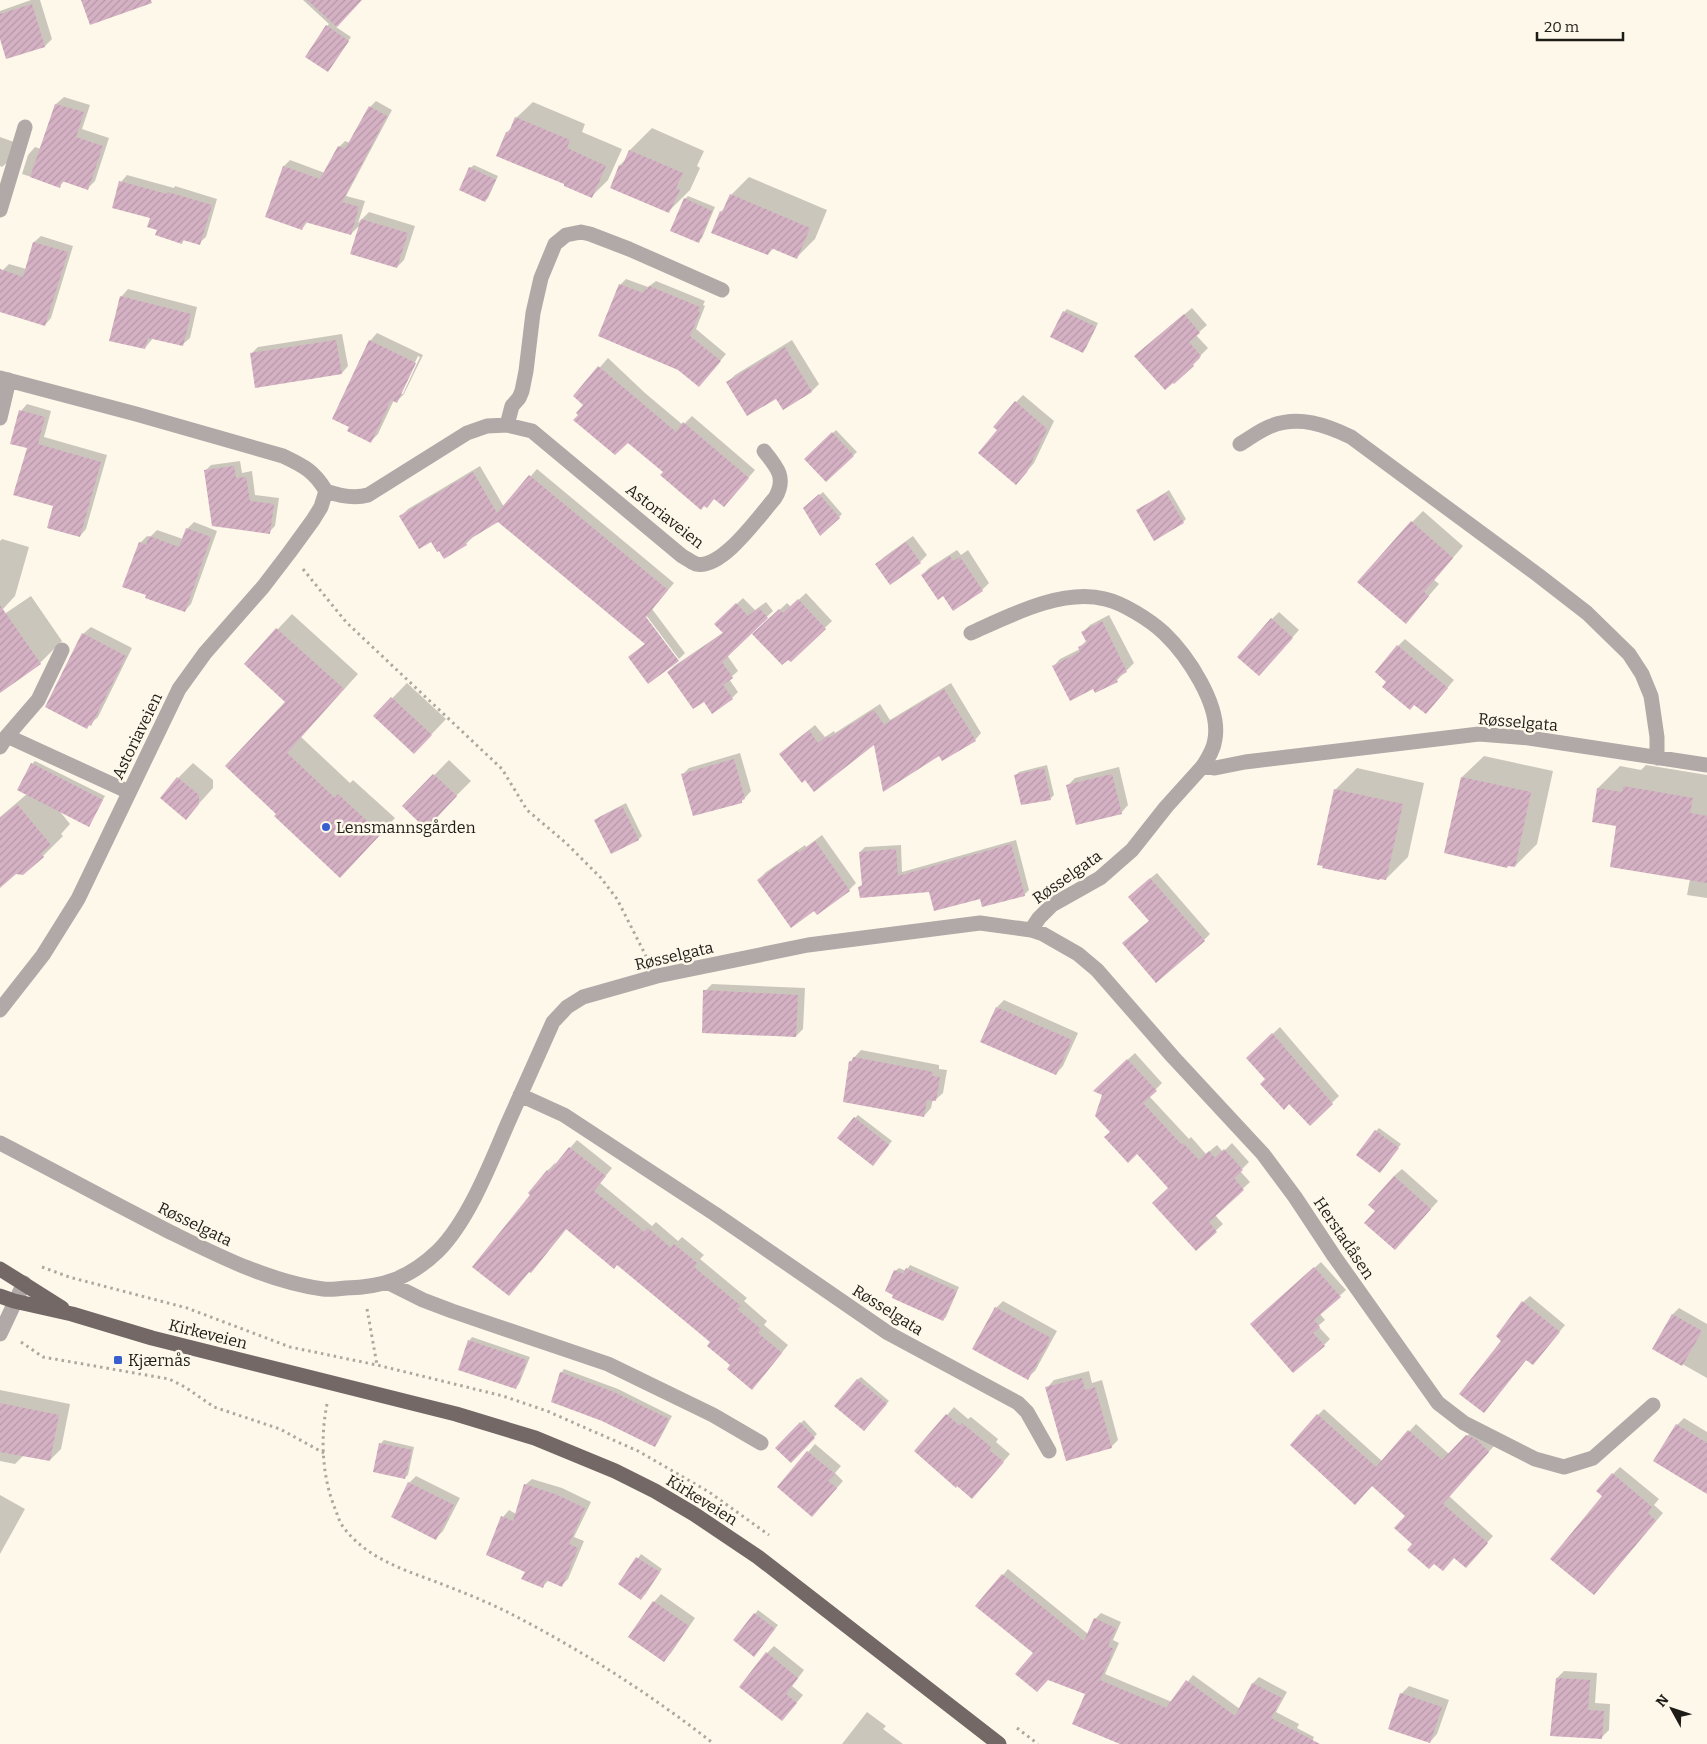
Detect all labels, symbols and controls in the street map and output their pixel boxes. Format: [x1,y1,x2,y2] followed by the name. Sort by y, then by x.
[1537,10,1623,42] scale bar
[1544,18,1580,36] text: 20 m
[622,480,708,552] street label: Astoriaveien
[108,690,166,782] street label: Astoriaveien
[1477,709,1559,735] street label: Røsselgata
[336,818,476,837] place label: Lensmannsgården
[320,821,332,833] marker: Lensmannsgården
[1029,846,1105,908] street label: Røsselgata
[633,938,715,974] street label: Røsselgata
[1310,1193,1378,1283] street label: Herstadåsen
[155,1198,235,1250] street label: Røsselgata
[849,1281,927,1339] street label: Røsselgata
[167,1315,249,1353] street label: Kirkeveien
[128,1351,191,1370] place label: Kjærnås
[112,1354,124,1366] marker: Kjærnås
[663,1471,741,1529] street label: Kirkeveien
[1647,1684,1697,1734] north arrow
[1652,1691,1673,1711] text: N

